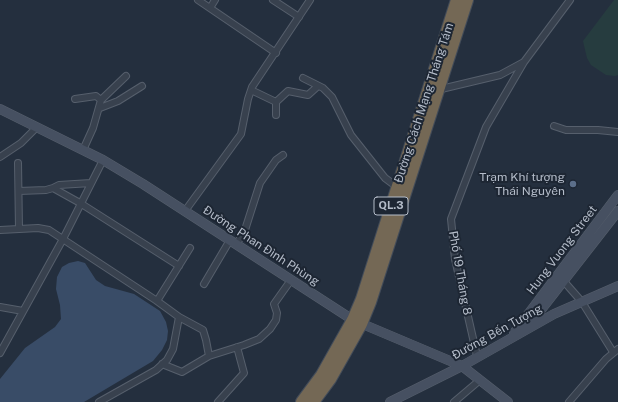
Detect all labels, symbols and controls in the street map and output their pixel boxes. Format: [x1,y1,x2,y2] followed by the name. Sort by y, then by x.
[391,21,457,185] street label: Đường Cách Mạng Tháng Tám
[479,170,565,198] place label: Trạm Khí tượng Thái Nguyên
[568,179,578,189] marker: Trạm Khí tượng Thái Nguyên
[374,197,408,215] road number: QL.3
[200,203,322,289] street label: Đường Phan Đình Phùng
[524,203,600,297] street label: Hung Vuong Street
[446,230,474,316] street label: Phố 19 Tháng 8
[449,301,545,363] street label: Đường Bến Tượng

